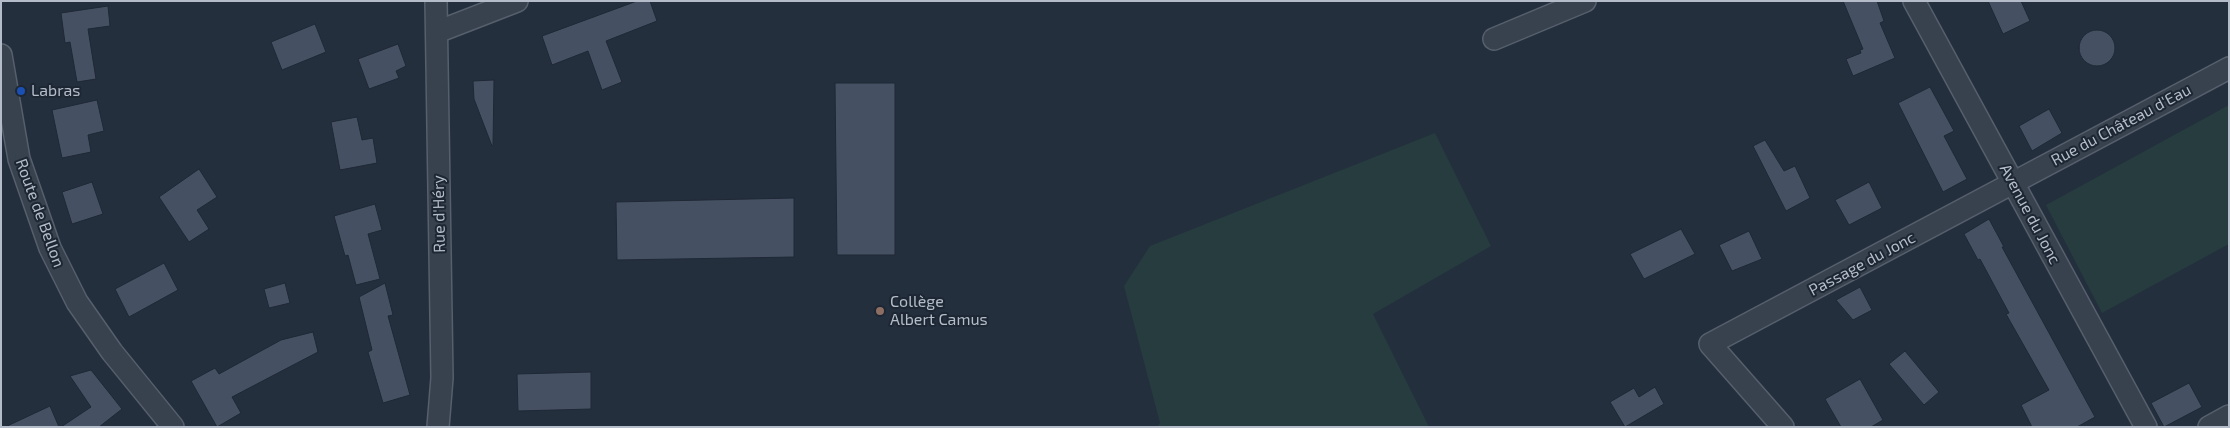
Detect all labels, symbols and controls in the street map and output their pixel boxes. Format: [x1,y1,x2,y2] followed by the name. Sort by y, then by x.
[2048,80,2194,170] street label: Rue du Château d'Eau
[31,81,80,101] place label: Labras
[15,85,27,97] marker: Labras
[11,156,69,270] street label: Route de Bellon
[1996,161,2064,267] street label: Avenue du Jonc
[429,175,449,253] street label: Rue d'Héry
[1806,228,1918,300] street label: Passage du Jonc
[890,292,988,330] place label: Collège Albert Camus
[874,305,886,317] marker: Collège Albert Camus

